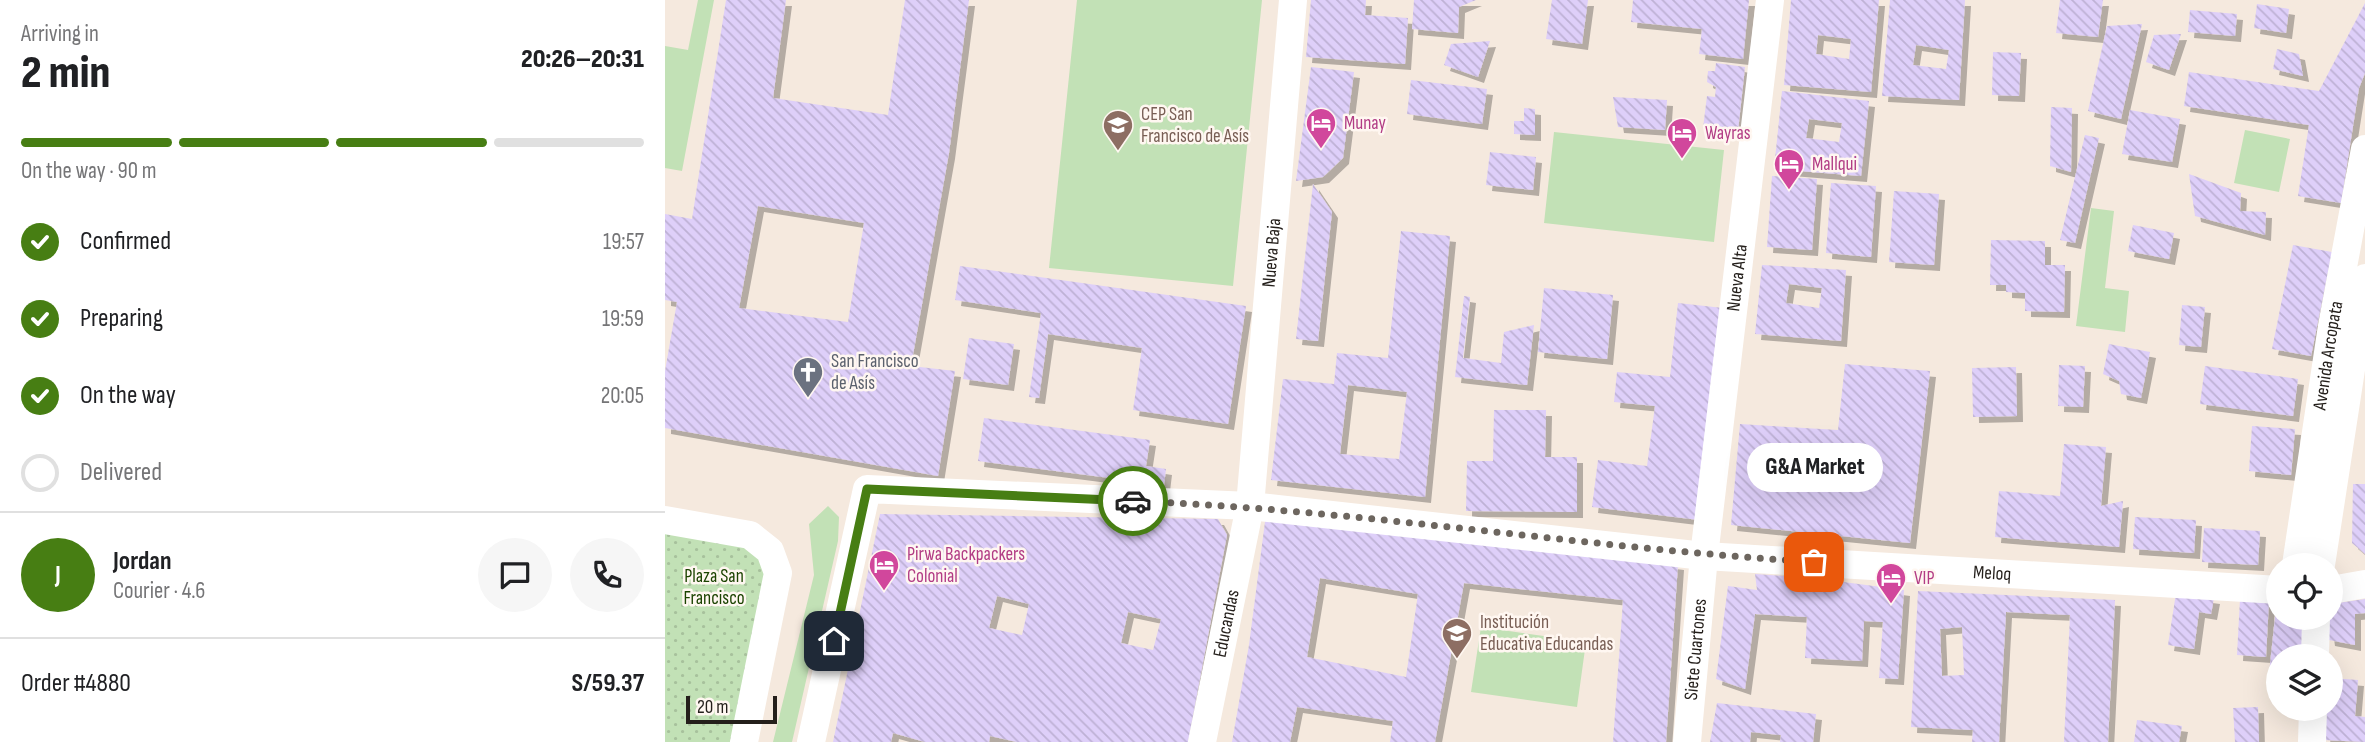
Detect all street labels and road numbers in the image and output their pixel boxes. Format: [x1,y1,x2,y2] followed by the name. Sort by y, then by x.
[1257,217,1286,288] street label: Nueva Baja
[1722,243,1752,313] street label: Nueva Alta
[2308,299,2348,412] street label: Avenida Arcopata
[1972,560,2012,586] street label: Meloq
[1208,587,1244,659] street label: Educandas
[1679,597,1712,701] street label: Siete Cuartones

